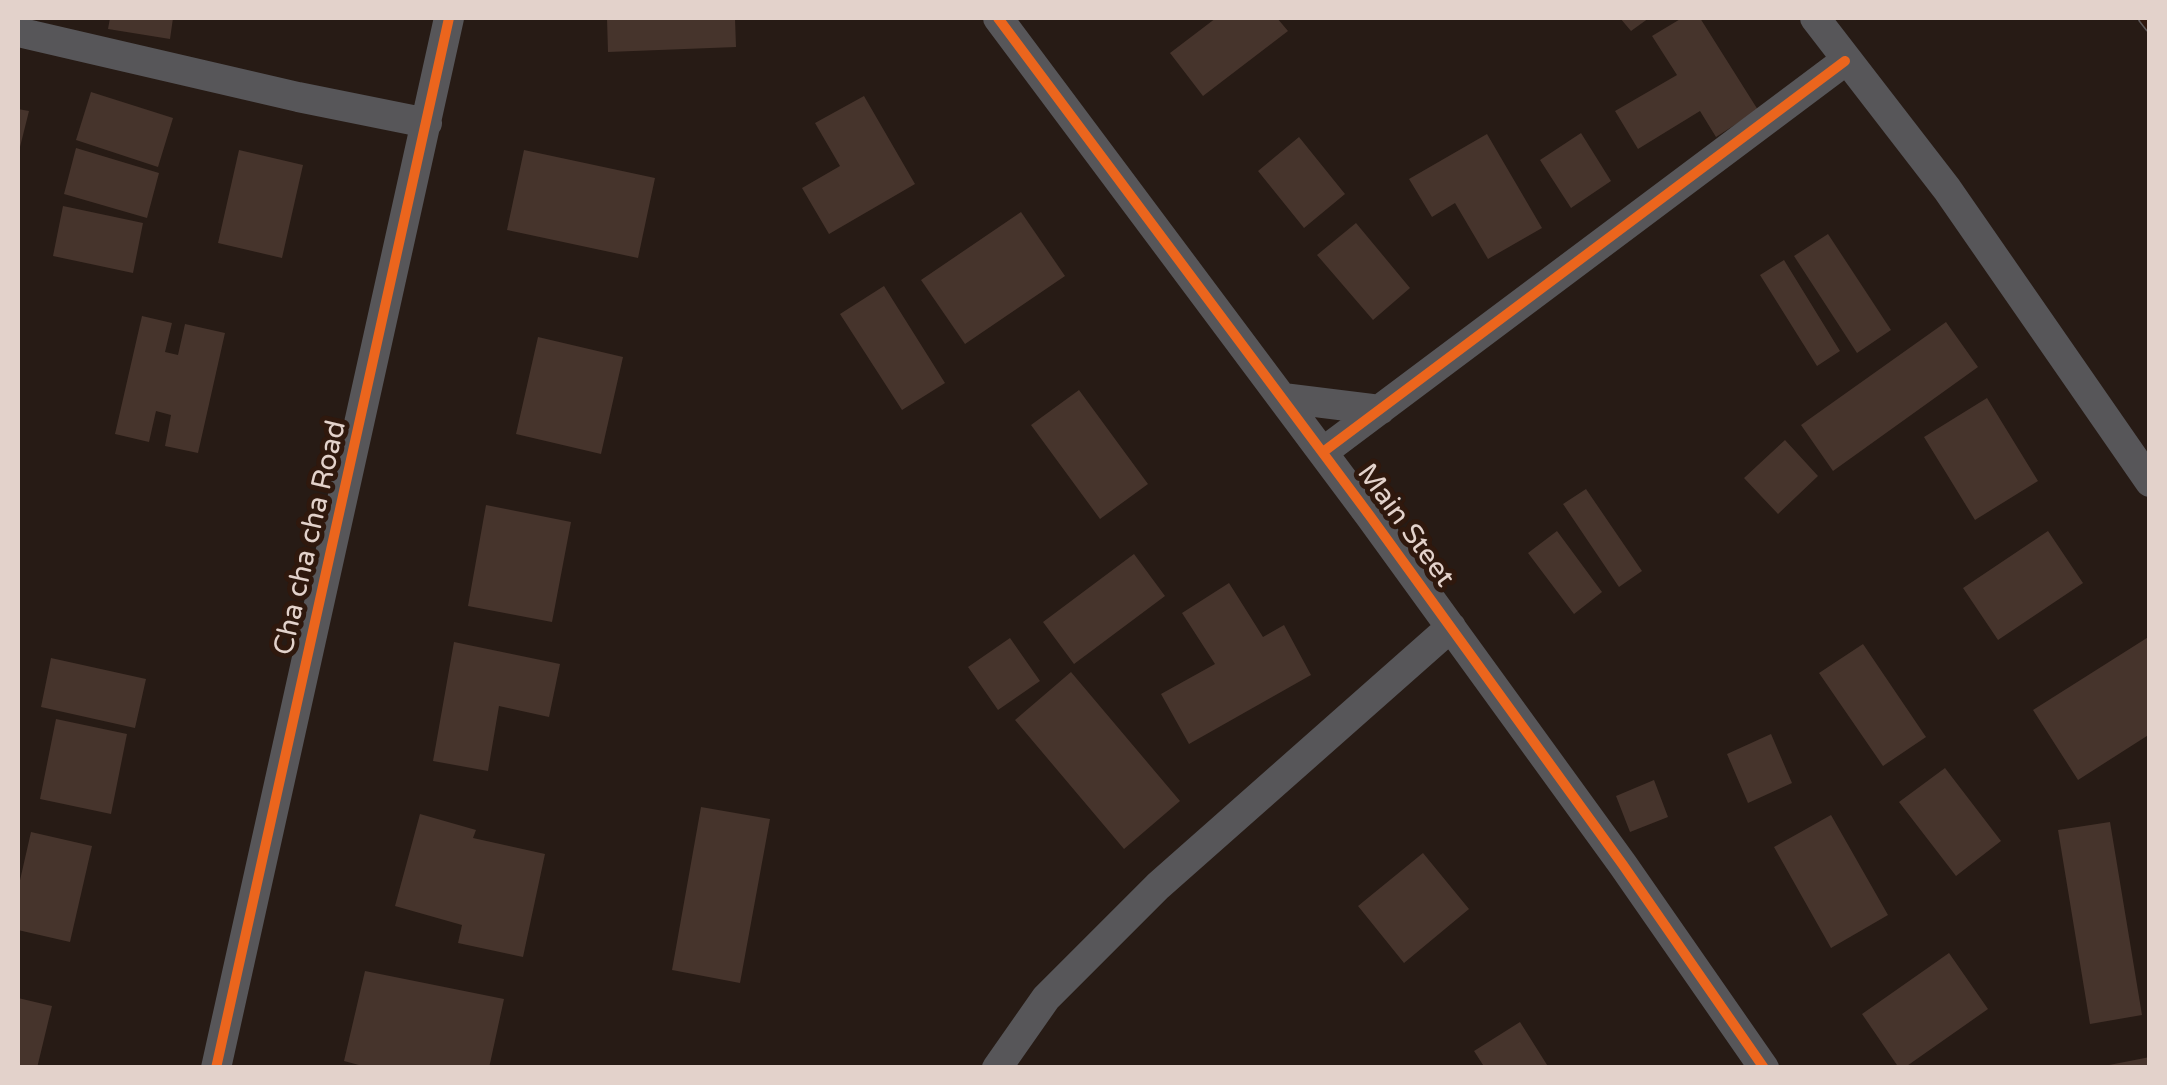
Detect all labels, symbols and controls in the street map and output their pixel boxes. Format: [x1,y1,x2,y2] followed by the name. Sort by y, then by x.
[268,417,354,659] street label: Cha cha cha Road
[1349,458,1461,594] street label: Main Steet

